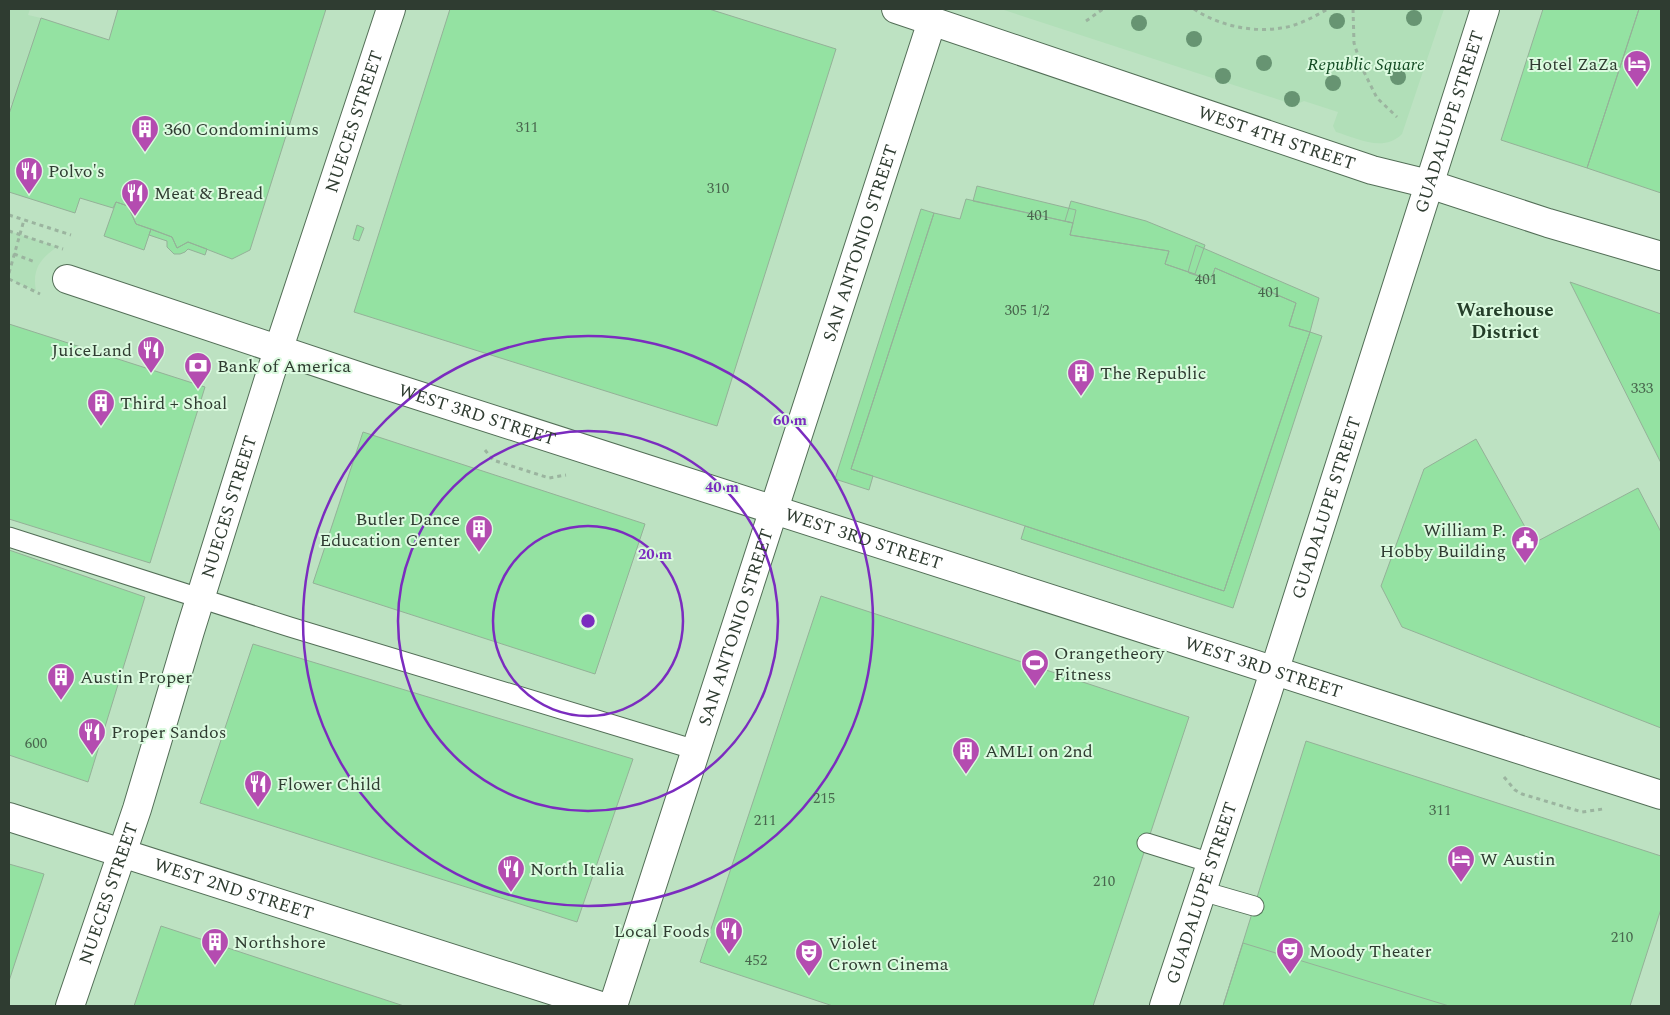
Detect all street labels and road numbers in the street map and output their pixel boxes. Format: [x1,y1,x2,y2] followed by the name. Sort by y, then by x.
[1407,27,1491,217] street label: GUADALUPE STREET
[318,47,390,196] street label: NUECES STREET
[1194,99,1359,177] street label: WEST 4TH STREET
[816,141,905,345] street label: SAN ANTONIO STREET
[395,376,560,452] street label: WEST 3RD STREET
[1285,413,1368,603] street label: GUADALUPE STREET
[194,432,264,582] street label: NUECES STREET
[781,501,946,577] street label: WEST 3RD STREET
[691,525,780,729] street label: SAN ANTONIO STREET
[1181,629,1346,705] street label: WEST 3RD STREET
[1159,798,1244,988] street label: GUADALUPE STREET
[72,819,145,968] street label: NUECES STREET
[150,851,317,927] street label: WEST 2ND STREET

